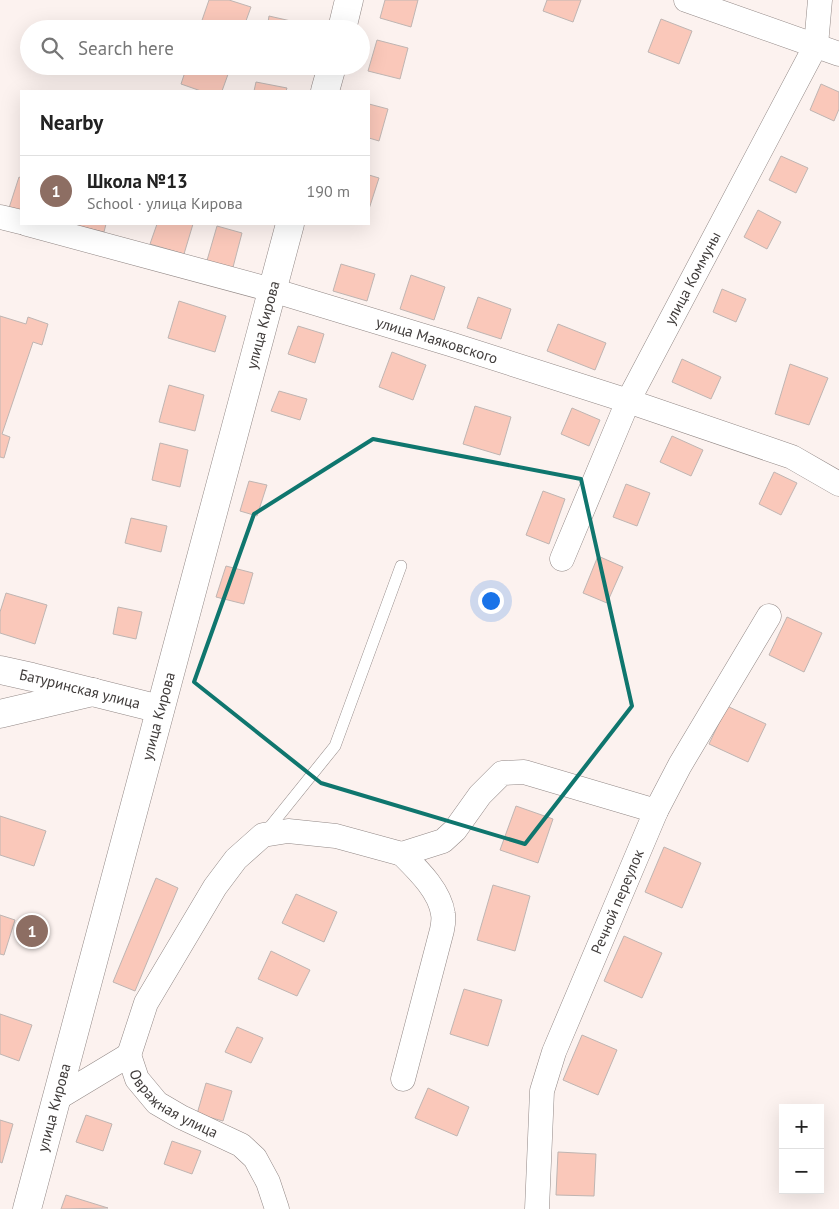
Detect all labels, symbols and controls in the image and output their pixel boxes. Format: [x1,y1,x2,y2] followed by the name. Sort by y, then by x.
[20,20,370,75] search box
[38,34,66,62] icon: search
[78,36,174,60] text: Search here
[40,109,103,136] text: Nearby
[87,169,188,193] text: Школа №13
[51,181,61,201] text: 1
[307,181,350,201] text: 190 m
[87,193,243,213] text: School · улица Кирова
[660,228,725,328] street label: улица Коммуны
[242,279,283,371] street label: улица Кирова
[374,312,500,368] street label: улица Маяковского
[478,588,504,614] your location
[18,665,142,713] street label: Батуринская улица
[137,670,179,762] street label: улица Кирова
[587,846,648,957] street label: Речной переулок
[16,912,48,950] pin: 1
[33,1061,74,1154] street label: улица Кирова
[125,1067,221,1142] street label: Овражная улица
[779,1104,824,1194] map controls
[779,1104,824,1149] button: +
[779,1149,824,1194] button: −

